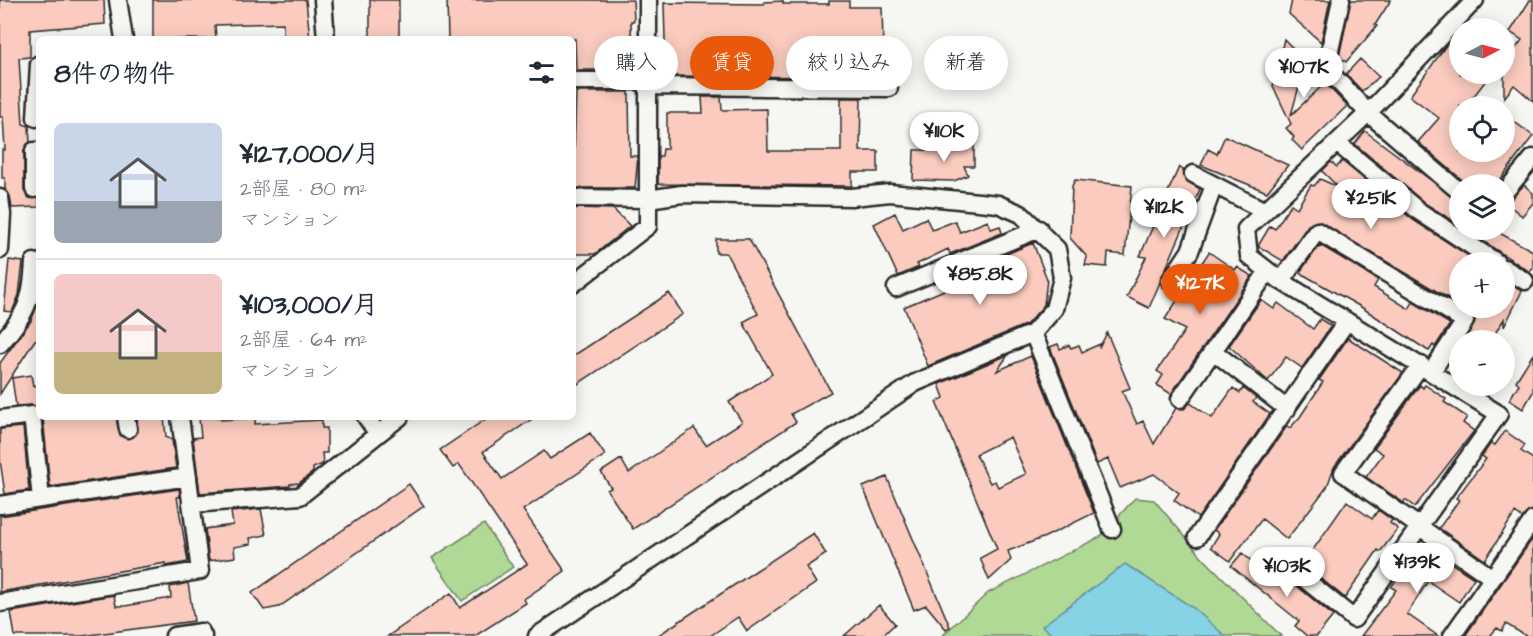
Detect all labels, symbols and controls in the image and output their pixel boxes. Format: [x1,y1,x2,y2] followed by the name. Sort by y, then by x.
[1449,18,1515,84] north arrow
[1449,18,1515,396] map controls
[594,36,678,90] chip: 購入
[690,36,774,90] chip: 賃貸
[786,36,912,90] chip: 絞り込み
[924,36,1008,90] chip: 新着
[1262,48,1346,99] pin: ¥107K
[1279,53,1329,81] text: ¥107K
[54,56,175,92] text: 8件の物件
[525,56,558,89] icon: filters
[1449,96,1515,162] button: locate
[902,112,986,163] pin: ¥110K
[924,117,964,145] text: ¥110K
[240,136,380,172] text: ¥127,000/月
[102,147,174,219] icon: home
[1449,174,1515,240] button: layers
[240,175,367,203] text: 2部屋 · 80 m²
[1329,179,1413,230] pin: ¥251K
[1346,184,1396,212] text: ¥251K
[1122,188,1206,239] pin: ¥112K
[1144,193,1184,221] text: ¥112K
[240,206,339,234] text: マンション
[1449,252,1515,318] button: +
[931,255,1029,306] pin: ¥85.8K
[947,260,1013,288] text: ¥85.8K
[1158,264,1242,315] pin: ¥127K
[1175,269,1225,297] text: ¥127K
[240,287,379,323] text: ¥103,000/月
[102,298,174,370] icon: home
[240,326,368,354] text: 2部屋 · 64 m²
[1449,330,1515,396] button: −
[240,357,339,385] text: マンション
[1375,543,1459,594] pin: ¥139K
[1245,547,1329,598] pin: ¥103K
[1394,548,1440,576] text: ¥139K
[1263,552,1311,580] text: ¥103K

